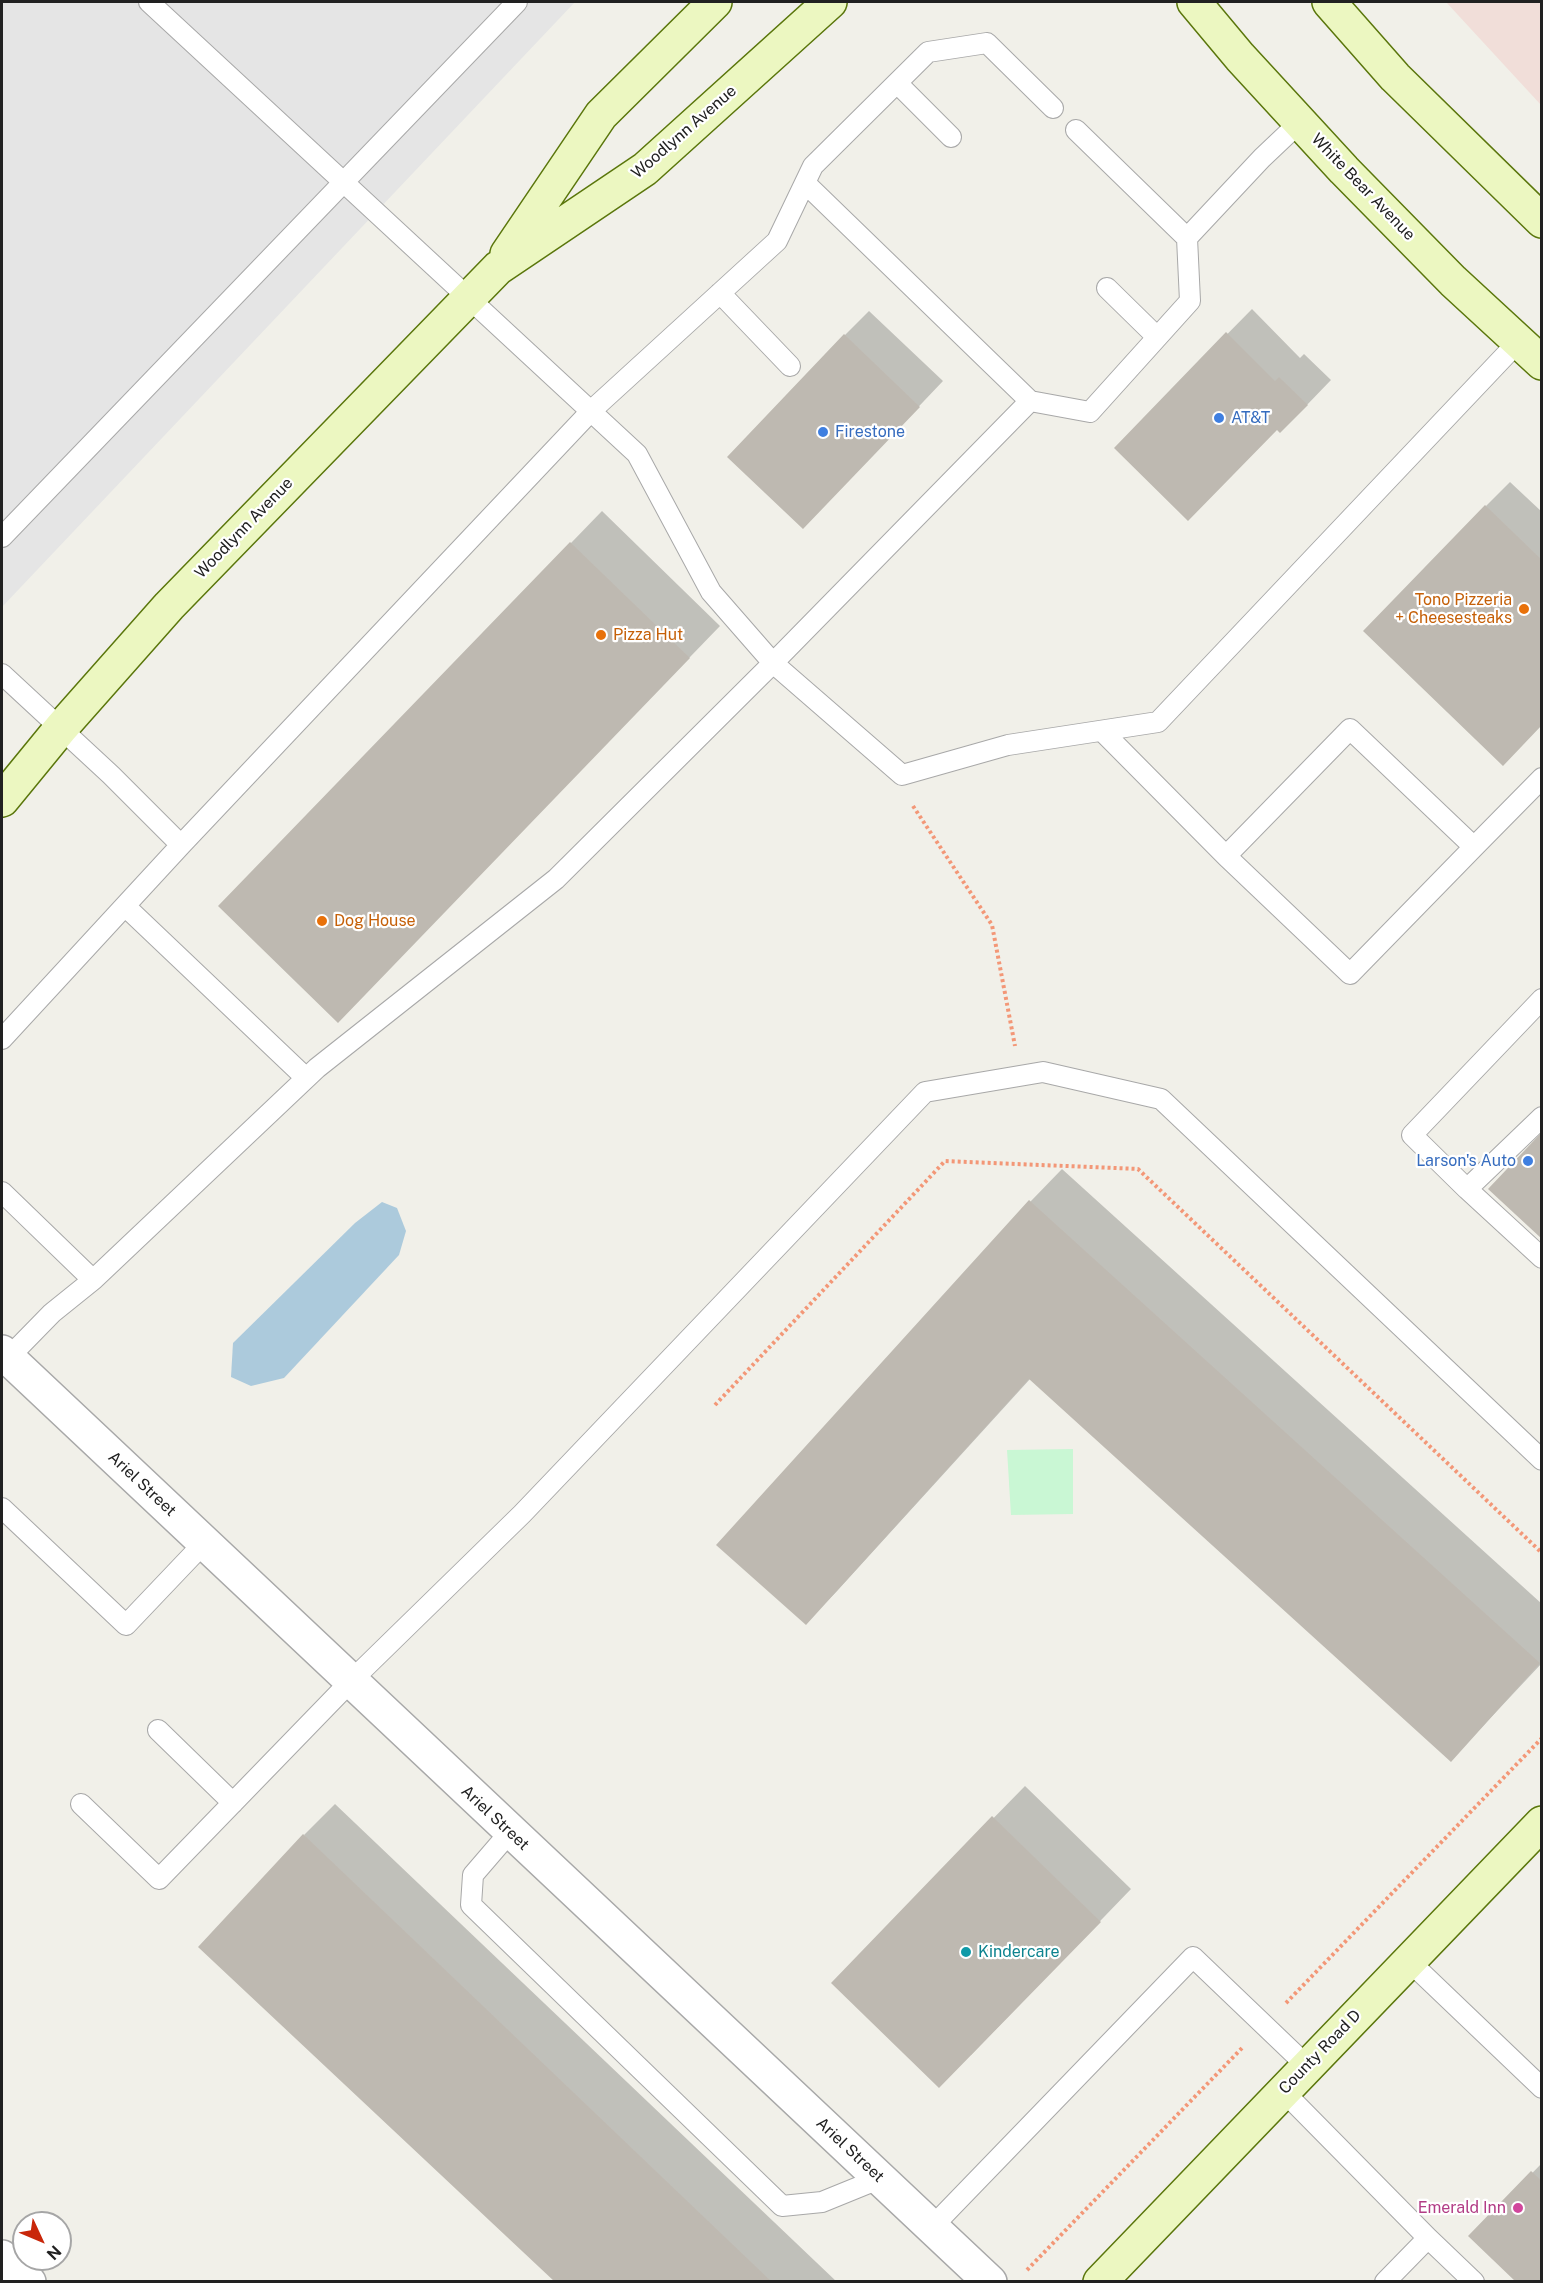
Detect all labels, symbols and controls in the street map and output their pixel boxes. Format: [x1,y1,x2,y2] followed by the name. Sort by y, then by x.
[628,81,740,183] street label: Woodlynn Avenue
[1307,130,1419,244] street label: White Bear Avenue
[1231,408,1270,428] place label: AT&T
[1212,411,1226,425] marker: AT&T
[835,422,905,442] place label: Firestone
[816,425,830,439] marker: Firestone
[191,474,297,582] street label: Woodlynn Avenue
[1395,590,1512,628] place label: Tono Pizzeria + Cheesesteaks
[1517,602,1531,616] marker: Tono Pizzeria + Cheesesteaks
[613,625,683,645] place label: Pizza Hut
[594,628,608,642] marker: Pizza Hut
[334,911,416,931] place label: Dog House
[315,914,329,928] marker: Dog House
[1416,1151,1516,1171] place label: Larson's Auto
[1521,1154,1535,1168] marker: Larson's Auto
[104,1448,180,1520] street label: Ariel Street
[457,1782,533,1854] street label: Ariel Street
[978,1942,1060,1962] place label: Kindercare
[959,1945,973,1959] marker: Kindercare
[1275,2006,1365,2098] street label: County Road D
[812,2114,888,2186] street label: Ariel Street
[1418,2198,1506,2218] place label: Emerald Inn
[1511,2201,1525,2215] marker: Emerald Inn
[12,2211,72,2271] north arrow
[43,2241,65,2264] text: N

